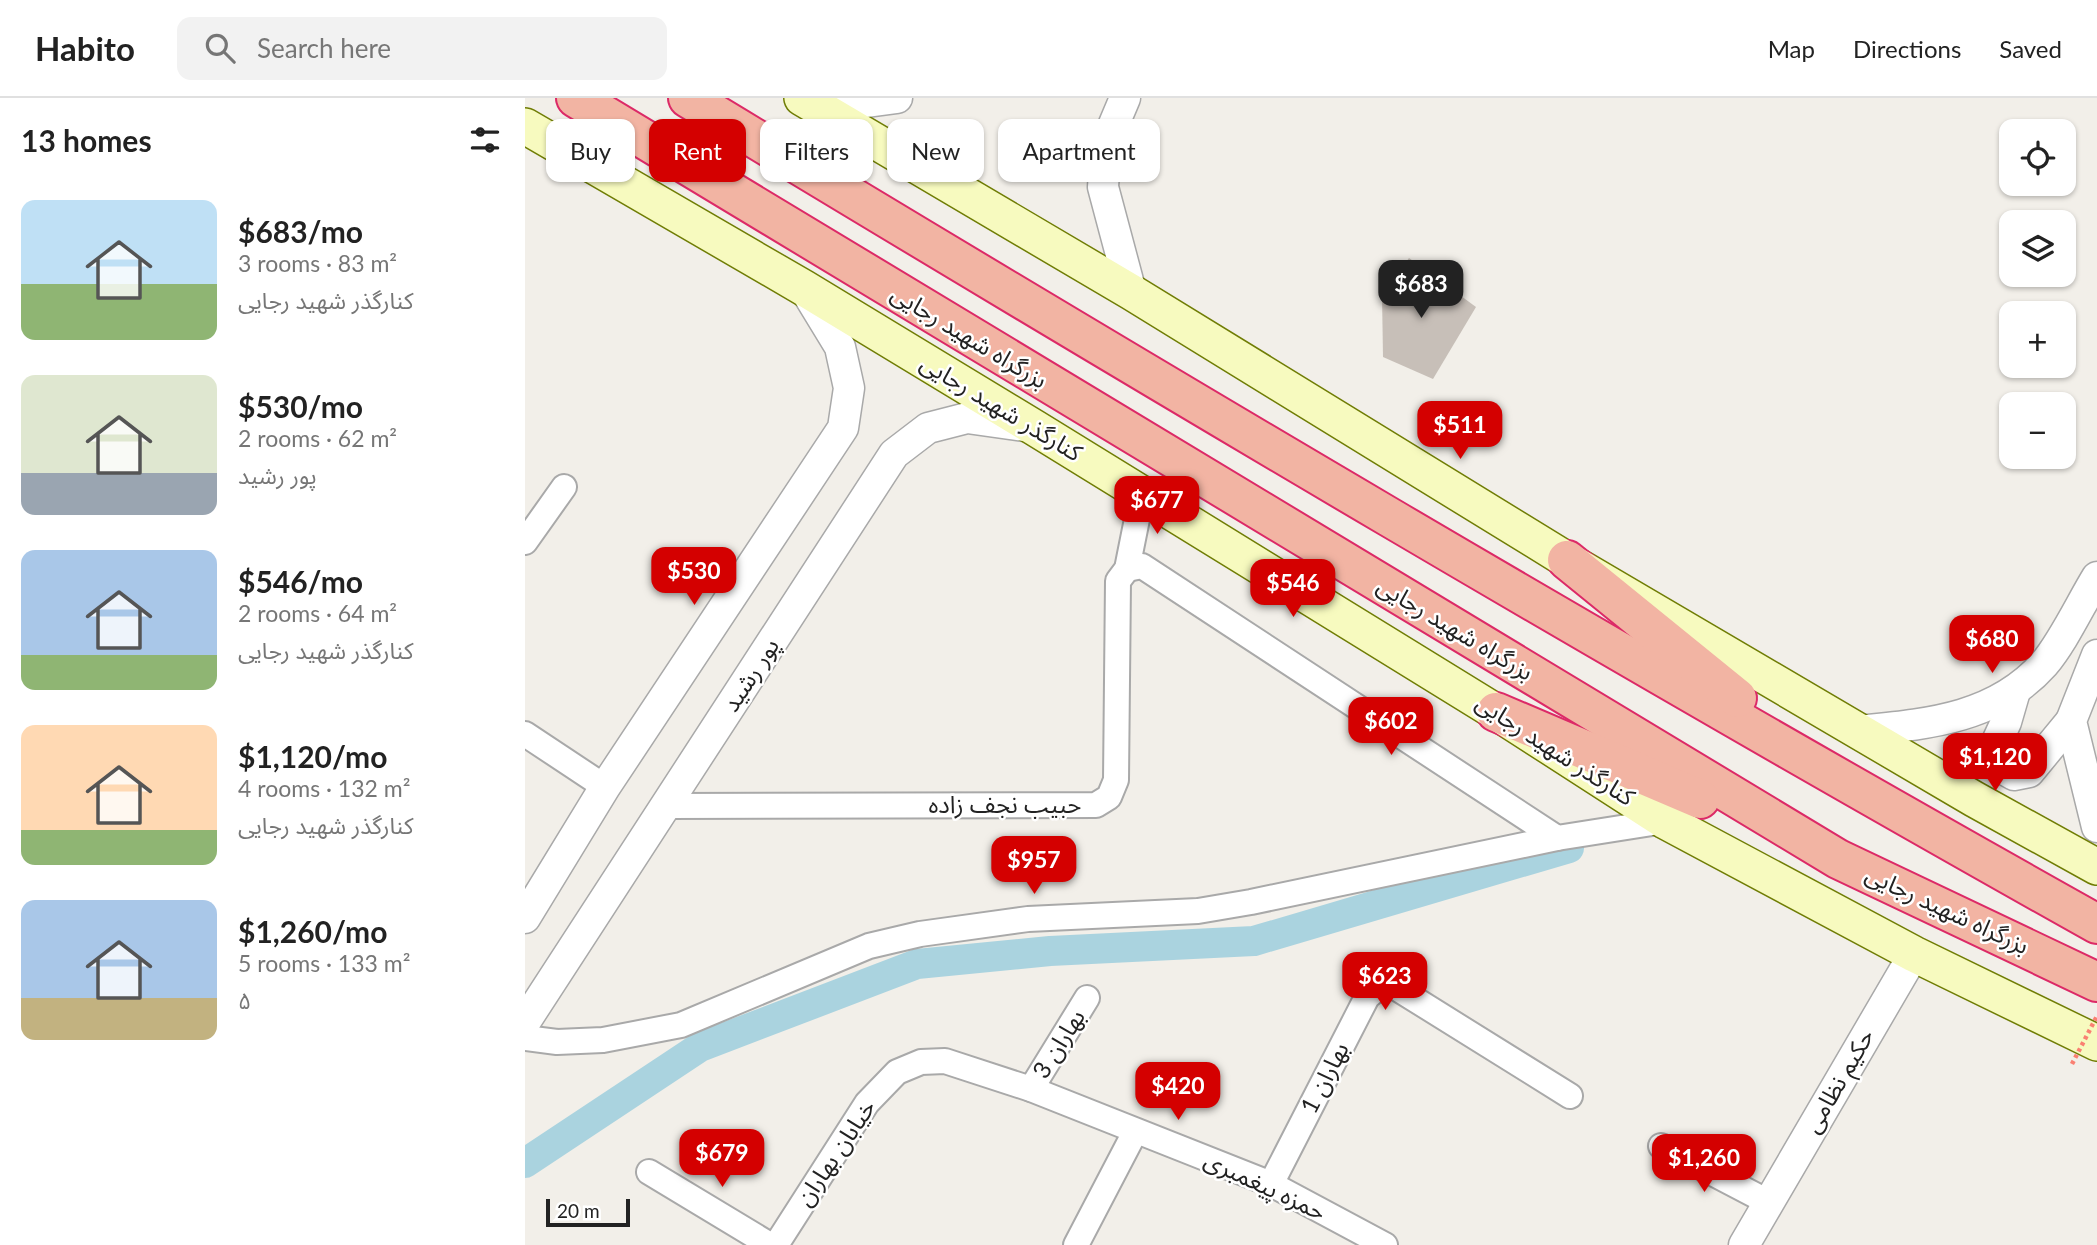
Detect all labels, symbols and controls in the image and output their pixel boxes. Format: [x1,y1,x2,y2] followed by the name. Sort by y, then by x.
[177,17,667,80] search box
[35,28,135,68] text: Habito
[201,29,239,67] icon: search
[257,32,391,64] text: Search here
[1768,34,1815,63] text: Map
[1853,34,1961,63] text: Directions
[1999,34,2062,63] text: Saved
[546,119,635,182] chip: Buy
[649,119,746,182] chip: Rent
[760,119,873,182] chip: Filters
[887,119,984,182] chip: New
[998,119,1160,182] chip: Apartment
[1999,119,2076,469] map controls
[1999,119,2076,196] button: locate
[466,121,504,159] icon: filters
[21,122,152,158] text: 13 homes
[1999,210,2076,287] button: layers
[238,213,363,249] text: $683/mo
[77,228,161,312] icon: home
[238,249,397,277] text: 3 rooms · 83 m²
[1380,260,1462,320] pin: $683
[1394,269,1448,297] text: $683
[886,278,1053,395] street label: بزرگراه شهید رجایی
[238,286,414,314] text: کنارگذر شهید رجایی
[1999,301,2076,378] button: +
[915,347,1089,468] street label: کنارگذر شهید رجایی
[238,388,363,424] text: $530/mo
[1999,392,2076,469] button: −
[1419,402,1501,461] pin: $511
[77,403,161,487] icon: home
[1433,410,1487,438] text: $511
[238,424,397,452] text: 2 rooms · 62 m²
[238,461,317,489] text: پور رشید
[1116,476,1198,536] pin: $677
[1130,485,1184,513] text: $677
[653,547,735,607] pin: $530
[667,556,721,584] text: $530
[1252,560,1334,619] pin: $546
[238,563,363,599] text: $546/mo
[1266,568,1320,596] text: $546
[1372,570,1539,687] street label: بزرگراه شهید رجایی
[77,578,161,662] icon: home
[238,599,397,627] text: 2 rooms · 64 m²
[1951,616,2033,675] pin: $680
[1965,624,2019,652] text: $680
[715,632,786,718] street label: پور رشید
[238,636,414,664] text: کنارگذر شهید رجایی
[1471,687,1641,812] street label: کنارگذر شهید رجایی
[1350,698,1432,757] pin: $602
[1364,706,1418,734] text: $602
[1938,734,2052,793] pin: $1,120
[238,738,387,774] text: $1,120/mo
[1959,742,2031,770] text: $1,120
[77,753,161,837] icon: home
[238,774,410,802] text: 4 rooms · 132 m²
[928,789,1082,819] street label: حبیب نجف زاده
[238,811,414,839] text: کنارگذر شهید رجایی
[993,836,1075,896] pin: $957
[1007,845,1061,873] text: $957
[1861,858,2034,960] street label: بزرگراه شهید رجایی
[238,913,387,949] text: $1,260/mo
[77,928,161,1012] icon: home
[238,949,410,977] text: 5 rooms · 133 m²
[1344,953,1426,1012] pin: $623
[1358,961,1412,989] text: $623
[238,986,251,1014] text: ۵
[1025,1003,1091,1084] street label: بهاران 3
[1796,1023,1883,1140] street label: حکیم نظامی
[1293,1037,1355,1118] street label: بهاران 1
[1137,1062,1219,1122] pin: $420
[1151,1071,1205,1099] text: $420
[789,1093,882,1211] street label: خیابان بهاران
[681,1130,763,1189] pin: $679
[1647,1134,1761,1194] pin: $1,260
[695,1138,749,1166] text: $679
[1668,1143,1740,1171] text: $1,260
[1199,1144,1331,1227] street label: حمزه پیغمبری
[546,1196,630,1228] scale bar
[557,1199,600,1222] text: 20 m

